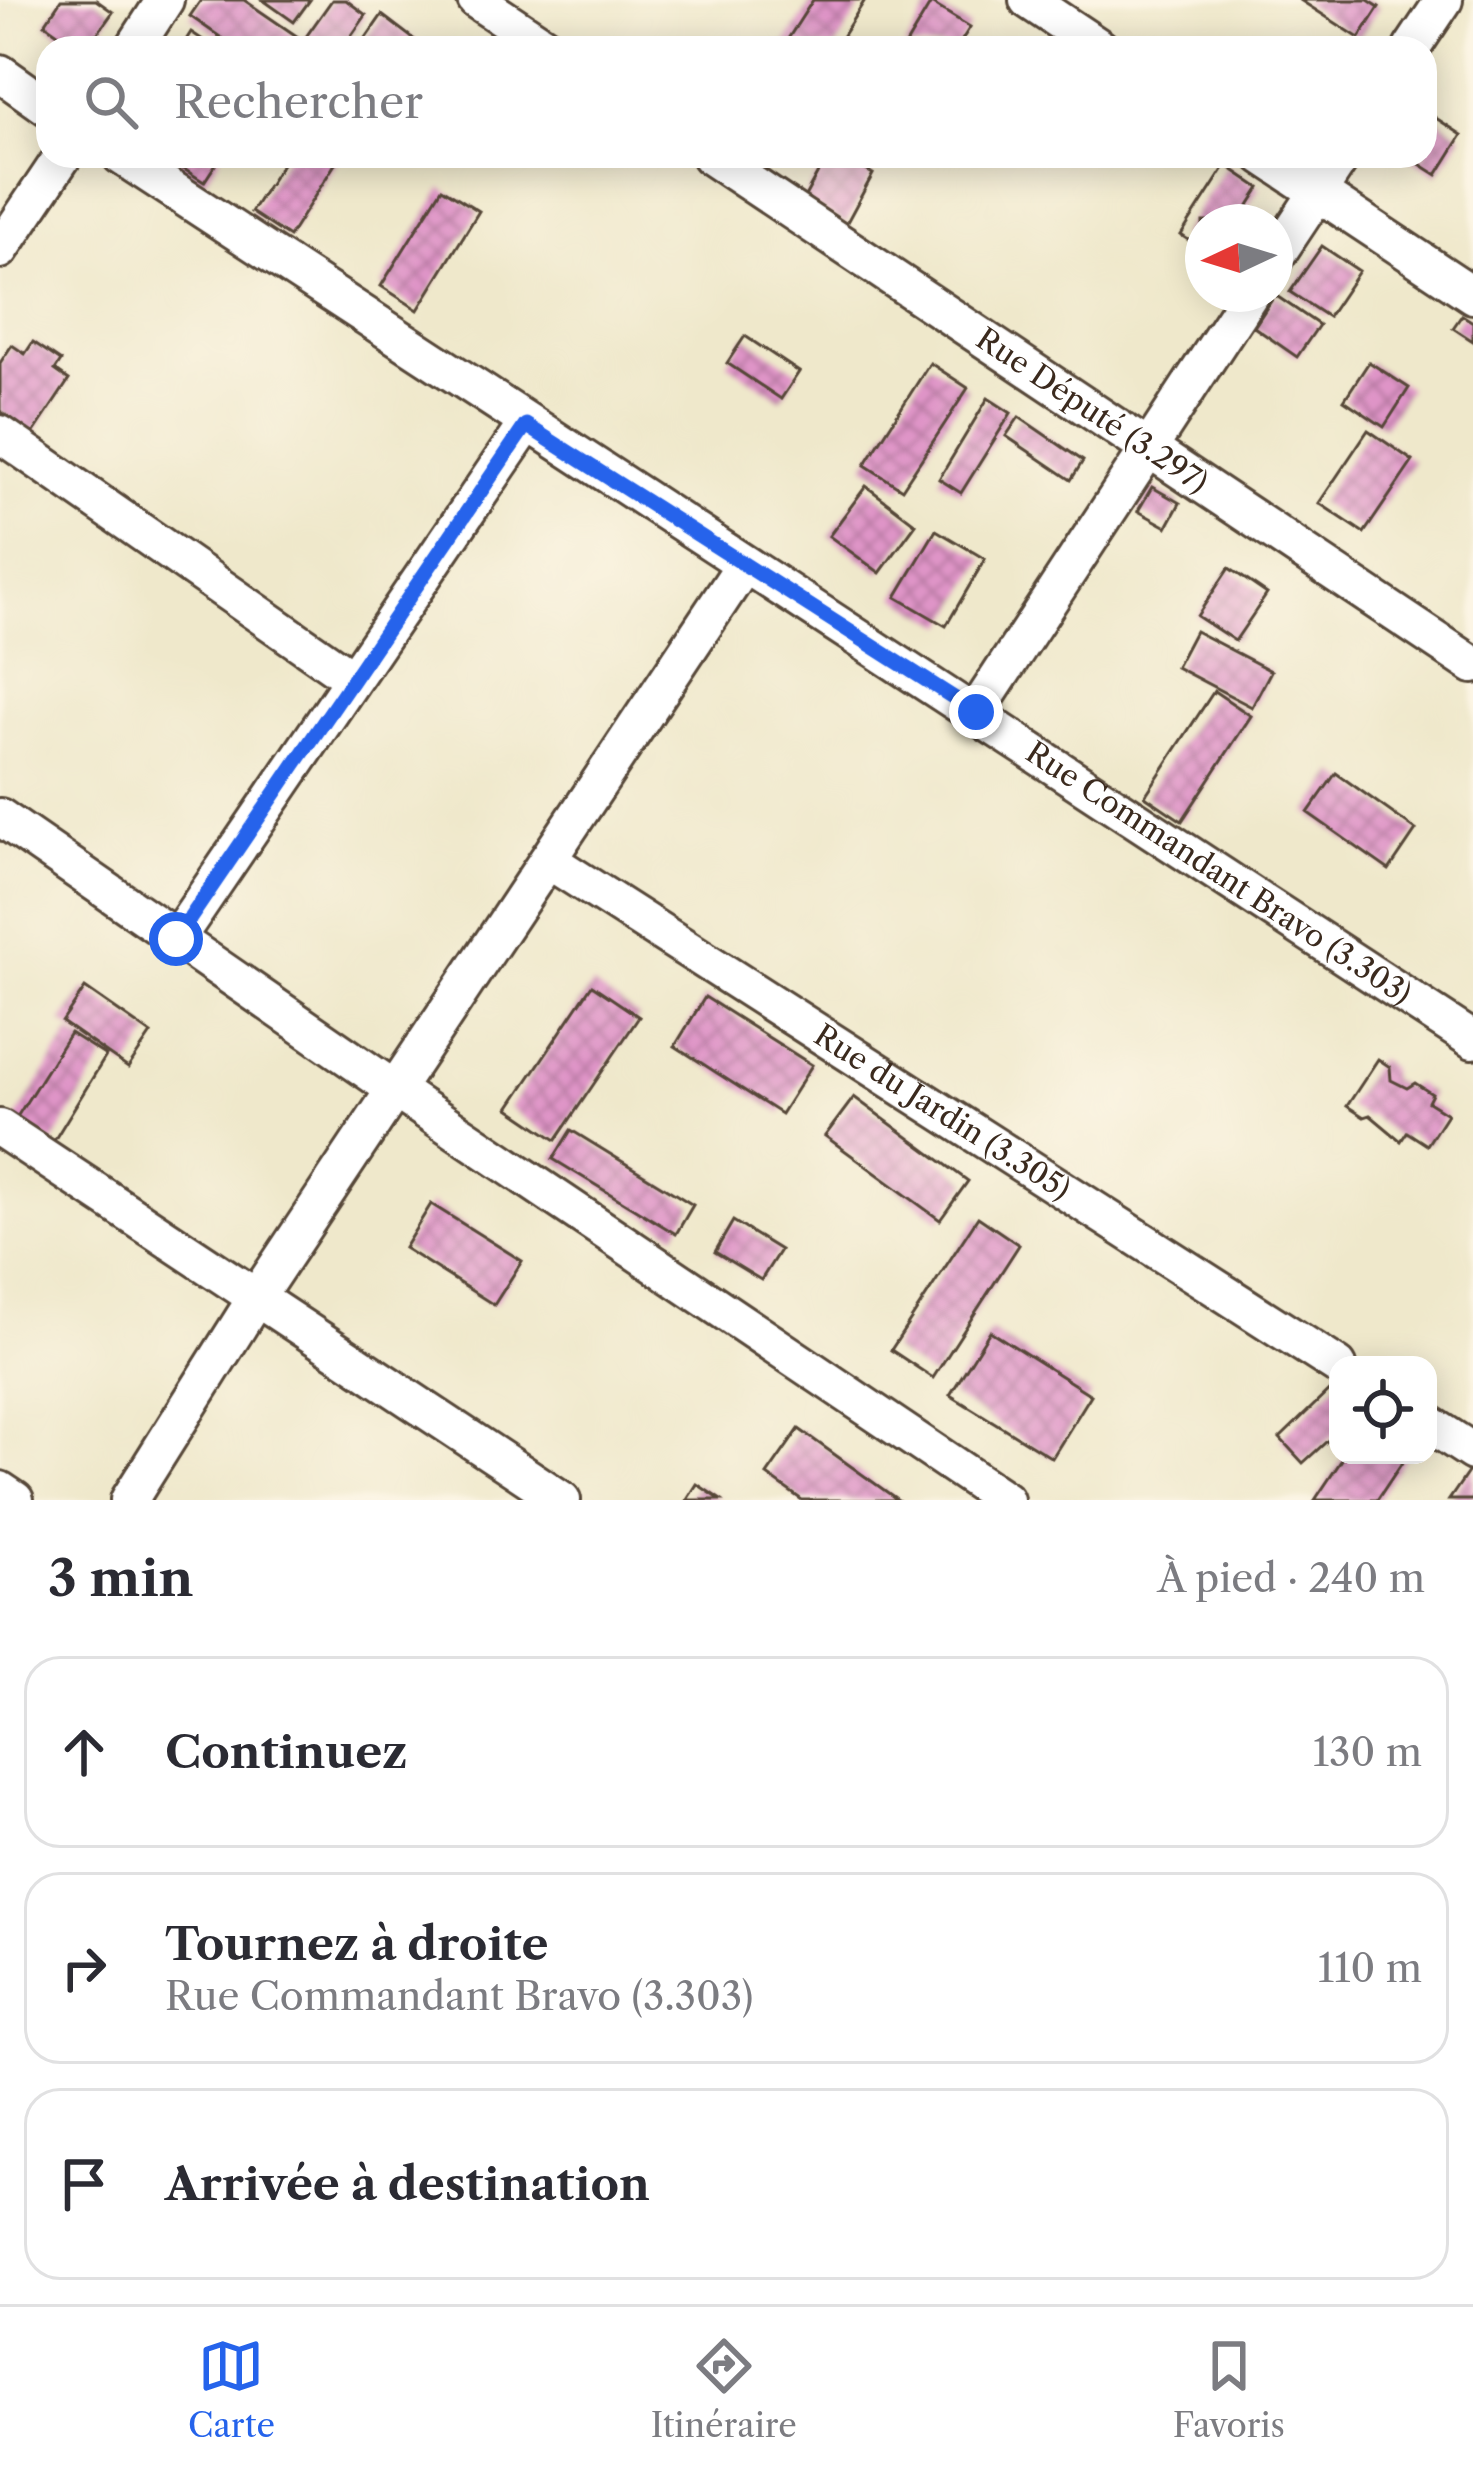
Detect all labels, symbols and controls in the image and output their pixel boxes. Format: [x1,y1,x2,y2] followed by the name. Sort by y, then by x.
[36,36,1437,168] search box
[78,69,144,135] icon: search
[174,74,423,130] text: Rechercher
[1185,204,1293,312] north arrow
[969,320,1215,501] street label: Rue Député (3.297)
[949,685,1003,739] route end
[1019,734,1418,1012] street label: Rue Commandant Bravo (3.303)
[149,912,203,966] route start
[807,1016,1077,1208] street label: Rue du Jardin (3.305)
[1329,1356,1437,1464] map controls
[1329,1356,1437,1464] button: locate
[48,1547,194,1609] text: 3 min
[1158,1554,1425,1602] text: À pied · 240 m
[51,1719,117,1785] icon: ahead
[165,1724,407,1780] text: Continuez
[1313,1728,1422,1776] text: 130 m
[165,1916,549,1972] text: Tournez à droite
[51,1935,117,2001] icon: right
[1318,1944,1422,1992] text: 110 m
[165,1972,753,2020] text: Rue Commandant Bravo (3.303)
[51,2151,117,2217] icon: arrive
[165,2156,650,2212] text: Arrivée à destination
[188,2333,275,2446] tab: Carte
[651,2333,797,2446] tab: Itinéraire
[1173,2333,1285,2446] tab: Favoris

